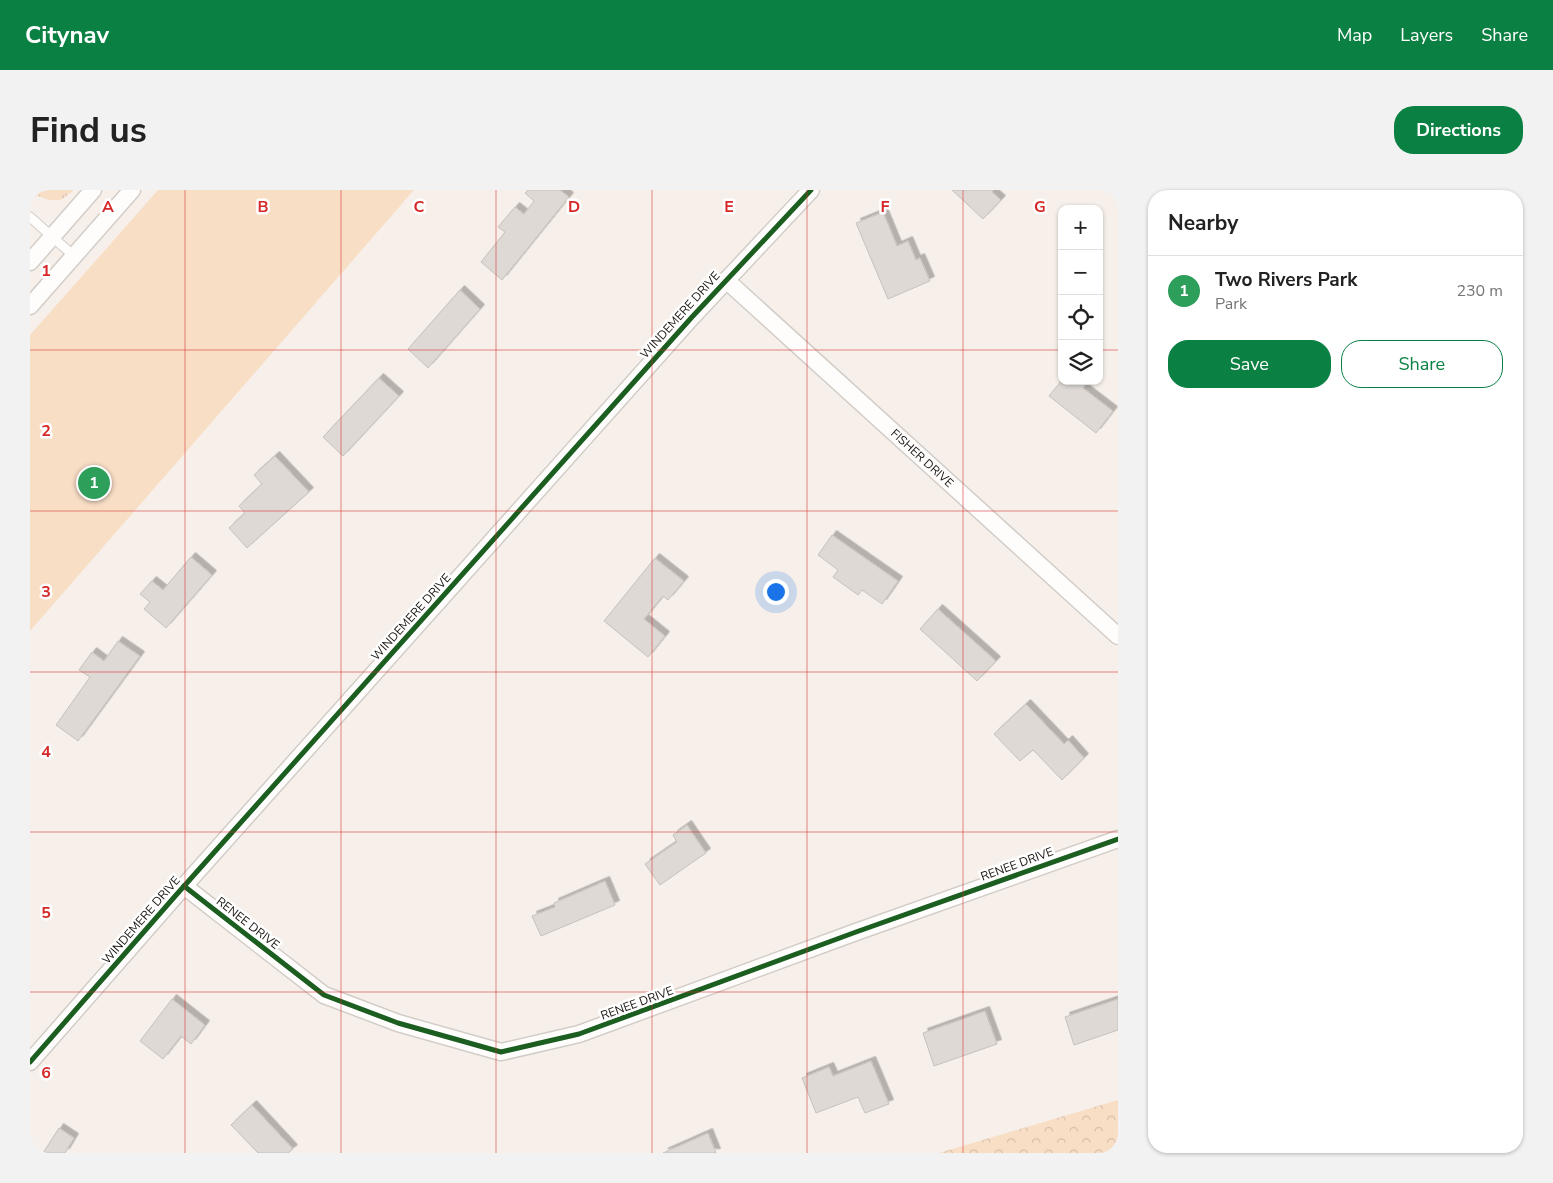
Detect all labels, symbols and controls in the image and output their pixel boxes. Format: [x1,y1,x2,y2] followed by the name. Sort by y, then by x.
[25,19,109,51] text: Citynav
[1337,23,1372,47] text: Map
[1400,23,1453,47] text: Layers
[1481,23,1528,47] text: Share
[1394,106,1523,154] button: Directions
[30,107,147,154] text: Find us
[102,196,114,218] text: A
[257,196,269,218] text: B
[414,196,425,218] text: C
[568,196,580,218] text: D
[724,196,734,218] text: E
[881,196,890,218] text: F
[1034,196,1046,218] text: G
[1058,205,1103,385] map controls
[1058,205,1103,250] button: +
[1168,209,1238,237] text: Nearby
[1058,250,1103,295] button: −
[41,260,51,282] text: 1
[1215,267,1357,293] text: Two Rivers Park
[637,268,723,362] street label: WINDEMERE DRIVE
[1179,280,1189,302] text: 1
[1456,280,1503,302] text: 230 m
[1215,293,1247,315] text: Park
[1058,295,1103,340] button: locate
[1058,340,1103,385] button: layers
[1168,340,1331,388] button: Save
[1341,340,1503,388] button: Share
[41,420,51,442] text: 2
[887,425,957,491] street label: FISHER DRIVE
[78,464,110,502] pin: 1
[368,570,454,664] street label: WINDEMERE DRIVE
[763,579,789,605] your location
[41,581,51,603] text: 3
[41,741,51,763] text: 4
[978,843,1056,885] street label: RENEE DRIVE
[98,873,184,967] street label: WINDEMERE DRIVE
[213,893,283,953] street label: RENEE DRIVE
[41,902,51,924] text: 5
[598,982,676,1024] street label: RENEE DRIVE
[41,1062,51,1084] text: 6

